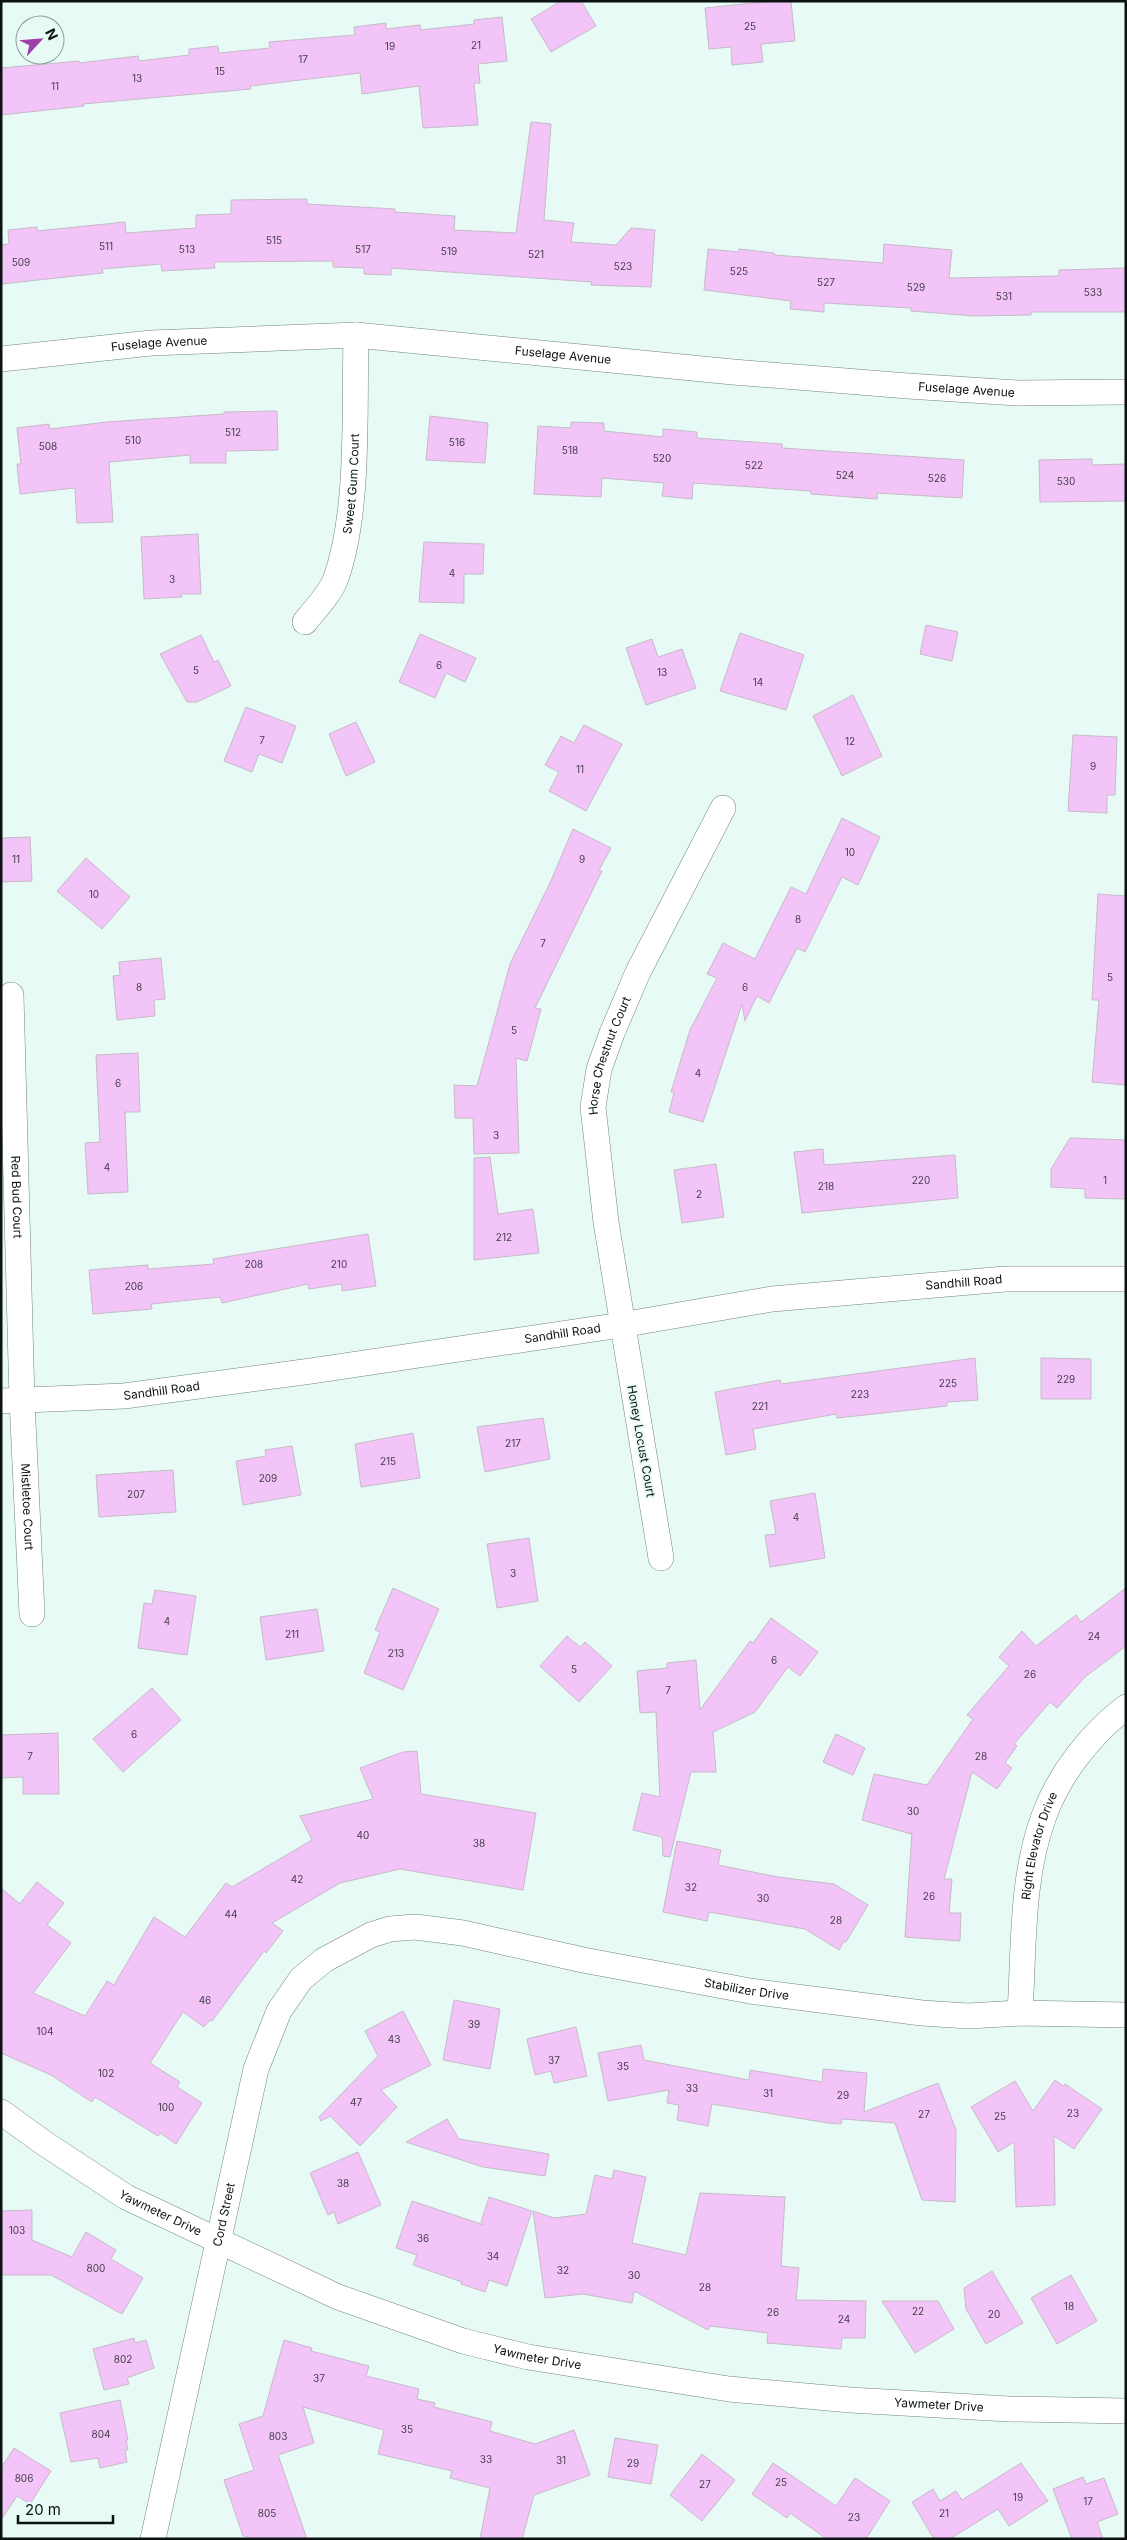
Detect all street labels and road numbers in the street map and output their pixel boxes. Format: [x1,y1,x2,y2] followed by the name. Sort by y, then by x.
[110,333,208,354] street label: Fuselage Avenue
[514,343,612,367] street label: Fuselage Avenue
[918,379,1015,400] street label: Fuselage Avenue
[339,433,362,535] street label: Sweet Gum Court
[585,994,634,1116] street label: Horse Chestnut Court
[8,1155,26,1239] street label: Red Bud Court
[925,1271,1003,1293] street label: Sandhill Road
[523,1320,602,1346] street label: Sandhill Road
[122,1378,201,1403] street label: Sandhill Road
[624,1384,659,1498] street label: Honey Locust Court
[18,1463,37,1551] street label: Mistletoe Court
[1018,1789,1060,1901] street label: Right Elevator Drive
[703,1975,790,2003] street label: Stabilizer Drive
[209,2181,238,2248] street label: Cord Street
[116,2186,204,2239] street label: Yawmeter Drive
[491,2341,582,2372] street label: Yawmeter Drive
[893,2394,984,2415] street label: Yawmeter Drive

